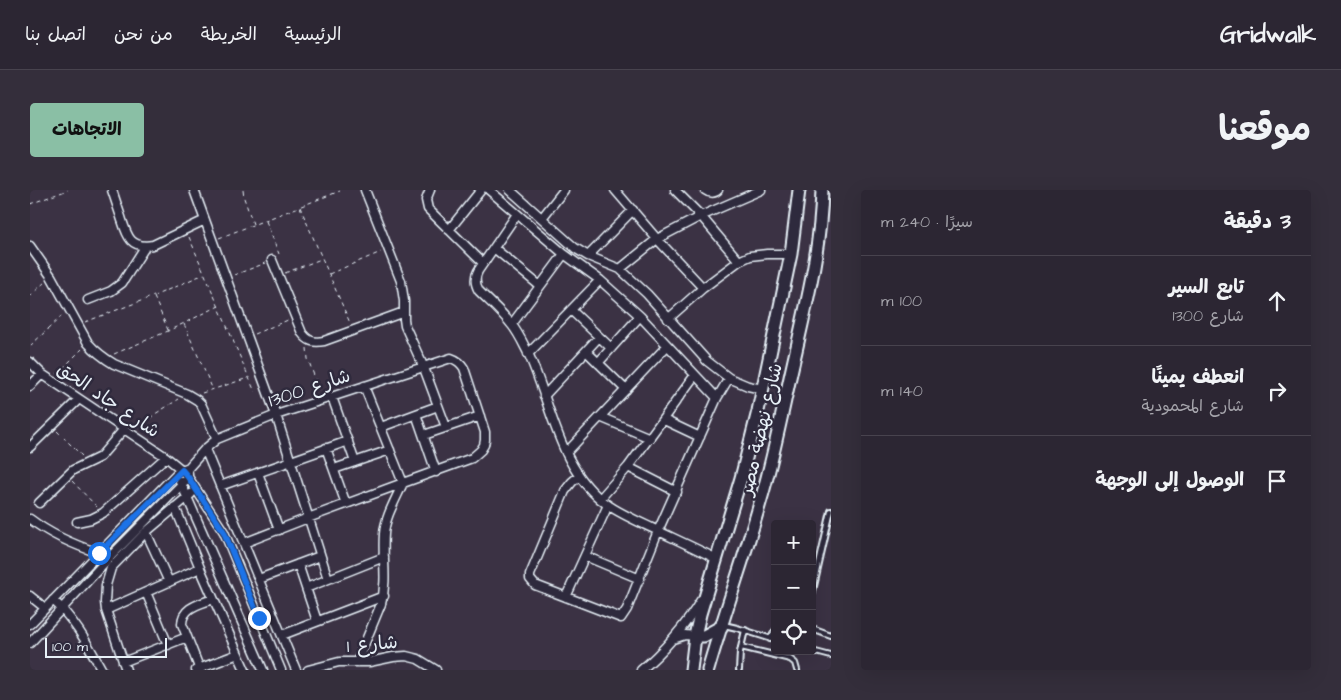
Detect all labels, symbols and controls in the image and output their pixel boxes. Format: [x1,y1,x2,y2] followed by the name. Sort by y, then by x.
[1220,18,1316,52] text: Gridwalk
[25,22,86,47] text: اتصل بنا
[114,22,173,47] text: من نحن
[201,22,257,47] text: الخريطة
[285,22,341,47] text: الرئيسية
[30,103,144,157] button: الاتجاهات
[1218,105,1311,154] text: موقعنا
[1223,207,1291,236] text: 3 دقيقة
[881,211,973,233] text: سيرًا · 240 m
[1169,274,1244,301] text: تابع السير
[1263,287,1291,315] icon: ahead
[881,290,922,312] text: 100 m
[1173,305,1244,327] text: شارع 1300
[51,356,165,445] street label: شارع جاد الحق
[733,360,790,500] street label: شارع نهضة مصر
[265,362,354,414] street label: شارع 1300
[1152,364,1244,391] text: انعطف يمينًا
[1263,377,1291,405] icon: right
[881,380,923,402] text: 140 m
[1142,395,1244,417] text: شارع المحمودية
[1095,467,1244,494] text: الوصول إلى الوجهة
[1263,467,1291,495] icon: arrive
[771,520,816,655] map controls
[771,520,816,565] button: +
[88,542,111,565] route start
[771,565,816,610] button: −
[248,607,271,630] route end
[771,610,816,655] button: locate
[345,629,399,660] street label: شارع 1
[45,635,168,658] scale bar
[52,637,88,657] text: 100 m

